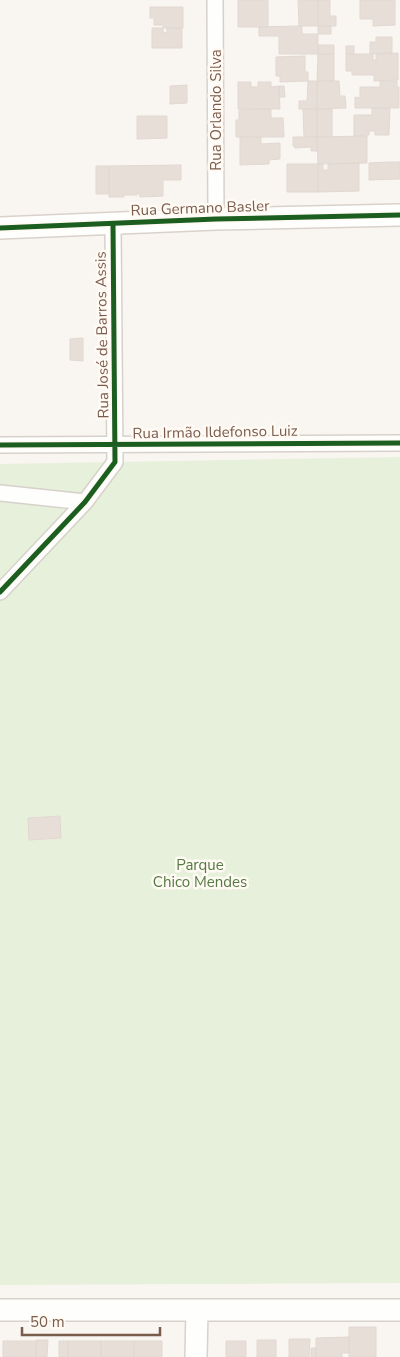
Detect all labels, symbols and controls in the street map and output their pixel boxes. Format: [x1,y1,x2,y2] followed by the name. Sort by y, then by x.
[206,49,226,171] street label: Rua Orlando Silva
[130,196,270,220] street label: Rua Germano Basler
[91,251,113,419] street label: Rua José de Barros Assis
[132,421,298,443] street label: Rua Irmão Ildefonso Luiz
[153,855,247,892] park label: Parque Chico Mendes
[22,1304,160,1336] scale bar
[30,1312,65,1332] text: 50 m

